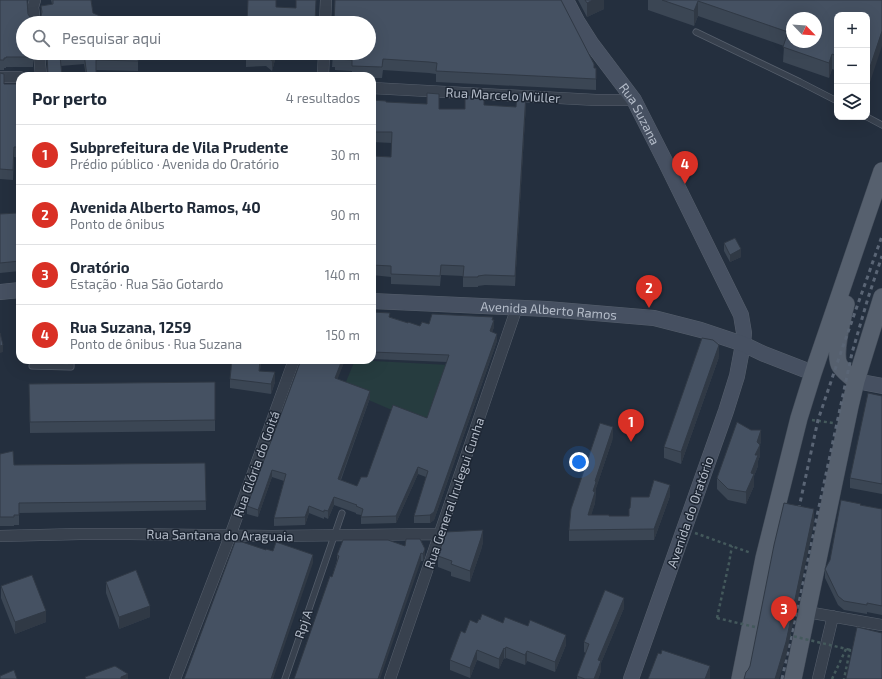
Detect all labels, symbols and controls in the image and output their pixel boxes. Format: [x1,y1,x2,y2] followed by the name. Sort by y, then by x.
[786,12,822,48] north arrow
[834,12,870,120] map controls
[834,12,870,48] button: +
[16,16,376,60] search box
[30,27,52,49] icon: search
[62,29,161,47] text: Pesquisar aqui
[834,48,870,84] button: −
[616,80,663,147] street label: Rua Suzana
[445,84,561,106] street label: Rua Marcelo Müller
[834,84,870,120] button: layers
[32,88,107,108] text: Por perto
[286,90,360,106] text: 4 resultados
[70,138,288,156] text: Subprefeitura de Vila Prudente
[42,147,48,163] text: 1
[331,147,360,163] text: 30 m
[672,151,698,184] pin: 4
[70,156,279,172] text: Prédio público · Avenida do Oratório
[70,198,261,216] text: Avenida Alberto Ramos, 40
[41,207,49,223] text: 2
[330,207,360,223] text: 90 m
[70,216,165,232] text: Ponto de ônibus
[70,258,130,276] text: Oratório
[41,267,49,283] text: 3
[325,267,360,283] text: 140 m
[636,275,662,308] pin: 2
[70,276,223,292] text: Estação · Rua São Gotardo
[480,298,618,323] street label: Avenida Alberto Ramos
[70,318,191,336] text: Rua Suzana, 1259
[41,327,49,343] text: 4
[326,327,360,343] text: 150 m
[70,336,242,352] text: Ponto de ônibus · Rua Suzana
[229,409,283,519] street label: Rua Glória do Goitá
[618,409,644,442] pin: 1
[421,415,487,571] street label: Rua General Irulegui Cunha
[569,452,589,472] your location
[663,454,717,570] street label: Avenida do Oratório
[146,526,294,544] street label: Rua Santana do Araguaia
[771,596,797,629] pin: 3
[291,607,315,641] street label: Rpj A

